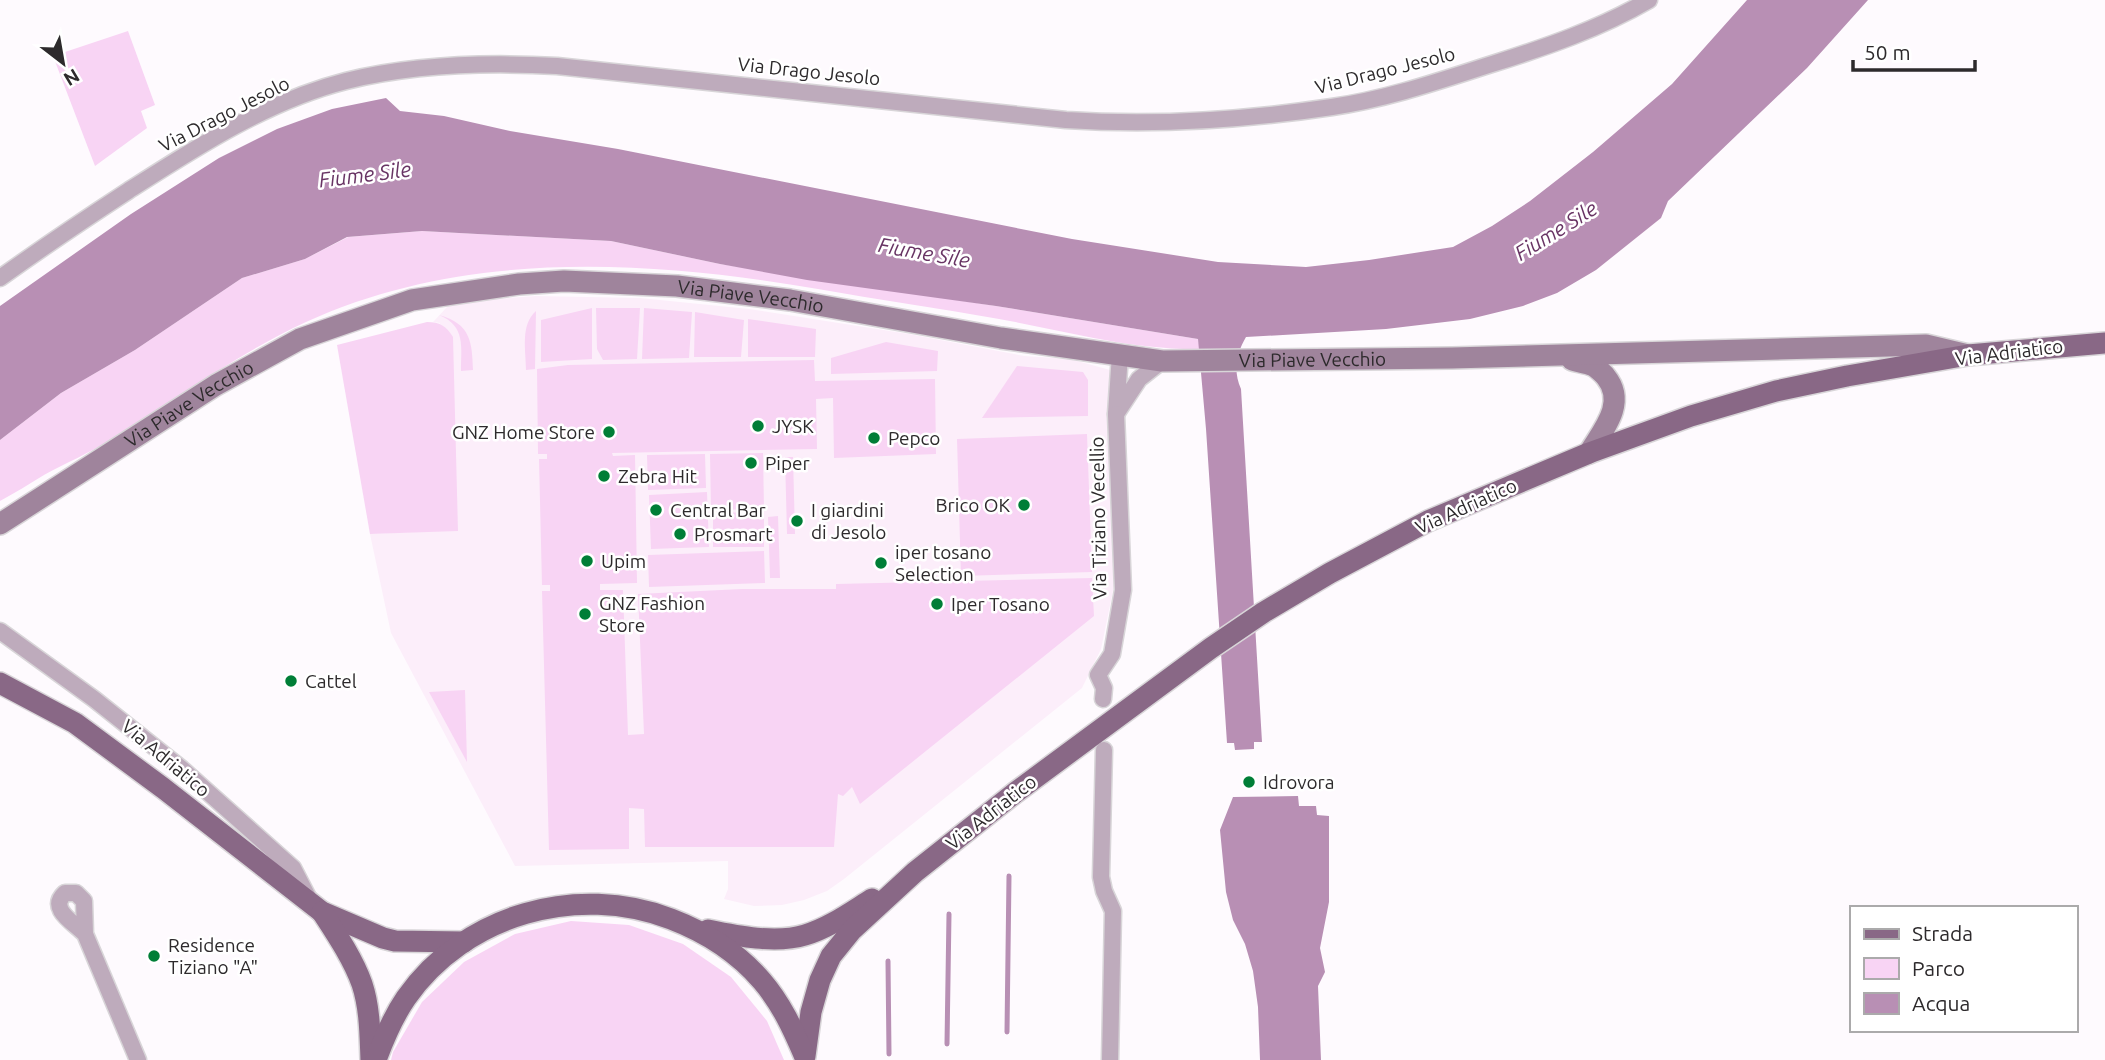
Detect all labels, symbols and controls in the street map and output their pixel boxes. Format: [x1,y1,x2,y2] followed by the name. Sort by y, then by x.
[28,28,98,98] north arrow
[1853,28,1976,72] scale bar
[1864,40,1911,64] text: 50 m
[1313,42,1457,98] street label: Via Drago Jesolo
[737,53,881,89] street label: Via Drago Jesolo
[60,64,84,91] text: N
[155,72,293,156] street label: Via Drago Jesolo
[317,156,413,192] water label: Fiume Sile
[1510,195,1601,265] water label: Fiume Sile
[876,232,972,272] water label: Fiume Sile
[676,275,826,317] street label: Via Piave Vecchio
[1954,334,2064,370] street label: Via Adriatico
[1239,348,1386,371] street label: Via Piave Vecchio
[120,356,257,452] street label: Via Piave Vecchio
[772,415,814,437] place label: JYSK
[750,418,766,434] marker: JYSK
[452,421,595,443] place label: GNZ Home Store
[601,424,617,440] marker: GNZ Home Store
[888,427,940,449] place label: Pepco
[866,430,882,446] marker: Pepco
[1086,436,1110,600] street label: Via Tiziano Vecellio
[765,452,810,474] place label: Piper
[743,455,759,471] marker: Piper
[618,465,697,487] place label: Zebra Hit
[596,468,612,484] marker: Zebra Hit
[1412,474,1520,538] street label: Via Adriatico
[936,494,1010,516] place label: Brico OK
[1016,497,1032,513] marker: Brico OK
[670,499,766,521] place label: Central Bar
[811,499,886,543] place label: I giardini di Jesolo
[648,502,664,518] marker: Central Bar
[789,513,805,529] marker: I giardini di Jesolo
[694,523,773,545] place label: Prosmart
[672,526,688,542] marker: Prosmart
[895,541,991,585] place label: iper tosano Selection
[601,550,646,572] place label: Upim
[579,553,595,569] marker: Upim
[873,555,889,571] marker: iper tosano Selection
[599,592,705,636] place label: GNZ Fashion Store
[951,593,1050,615] place label: Iper Tosano
[929,596,945,612] marker: Iper Tosano
[577,606,593,622] marker: GNZ Fashion Store
[305,670,357,692] place label: Cattel
[283,673,299,689] marker: Cattel
[117,715,215,801] street label: Via Adriatico
[942,770,1040,854] street label: Via Adriatico
[1263,771,1335,793] place label: Idrovora
[1241,774,1257,790] marker: Idrovora
[1850,906,2077,1032] legend
[1912,921,1973,945] text: Strada
[168,934,258,978] place label: Residence Tiziano "A"
[146,948,162,964] marker: Residence Tiziano "A"
[1912,956,1965,980] text: Parco
[1912,991,1970,1015] text: Acqua

